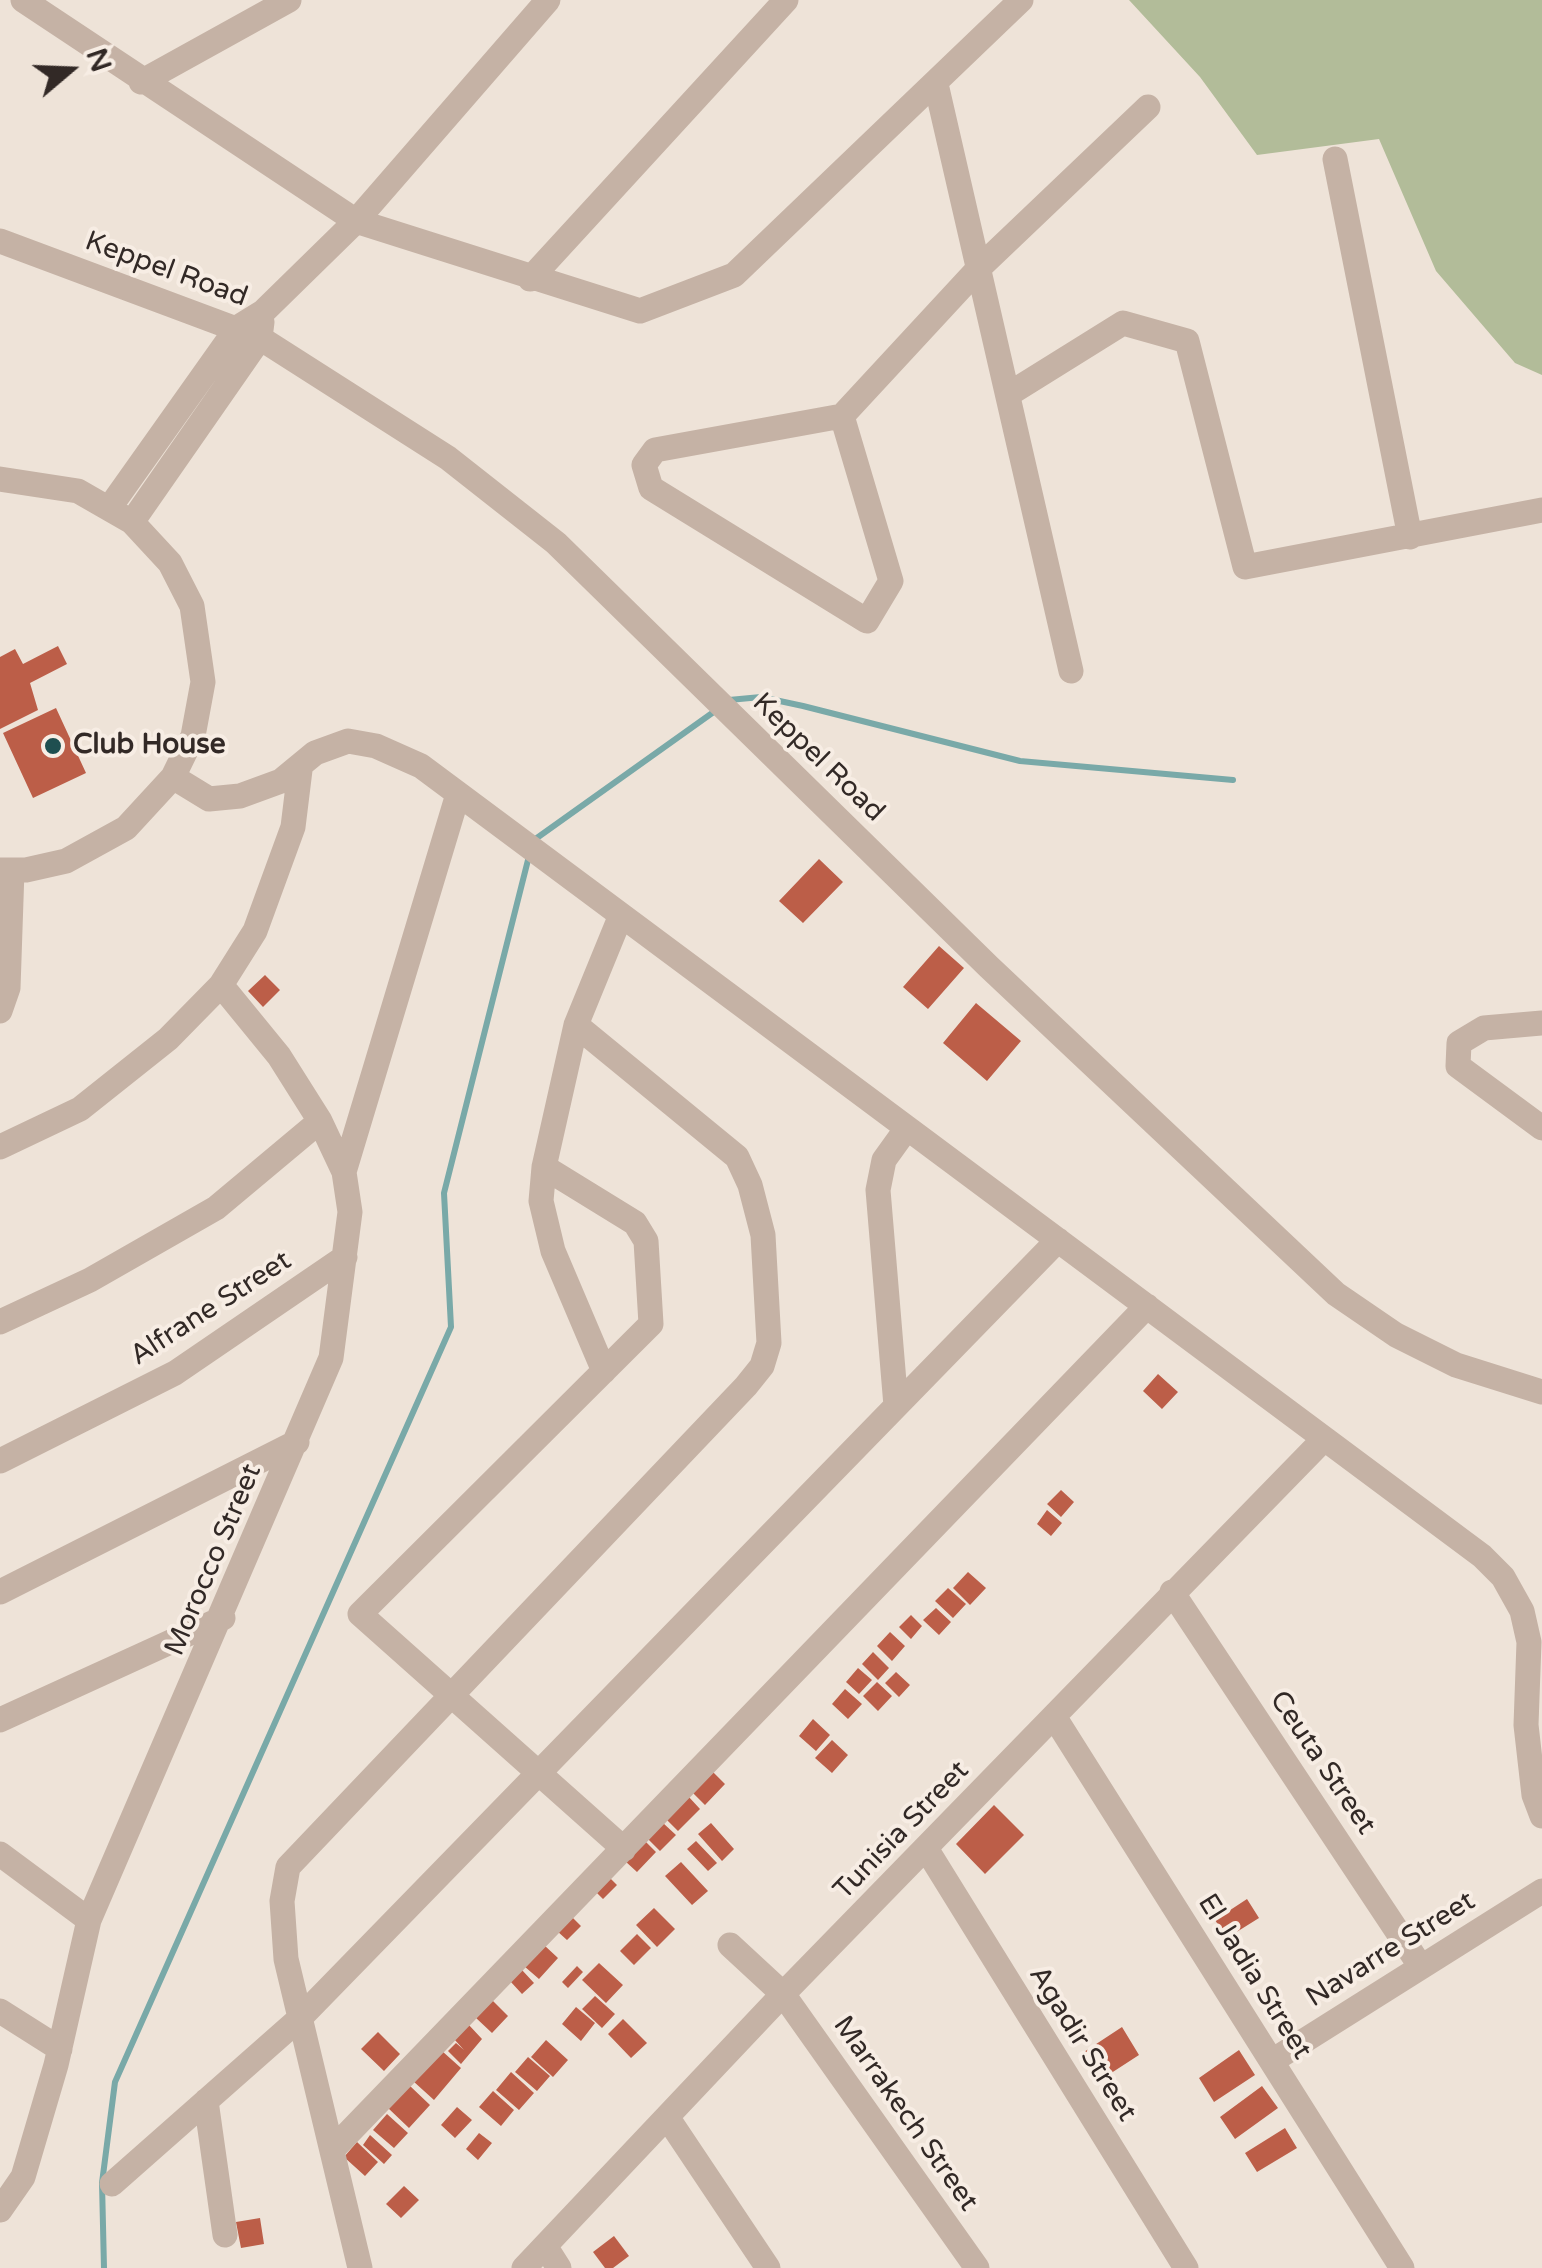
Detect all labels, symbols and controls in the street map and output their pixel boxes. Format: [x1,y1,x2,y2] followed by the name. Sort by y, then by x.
[20,20,120,120] north arrow
[79,44,118,76] text: N
[80,225,252,315] street label: Keppel Road
[745,687,891,829] street label: Keppel Road
[73,729,226,763] place label: Club House
[42,735,64,757] marker: Club House
[124,1245,298,1373] street label: Alfrane Street
[158,1459,270,1661] street label: Morocco Street
[1262,1685,1382,1841] street label: Ceuta Street
[827,1755,977,1907] street label: Tunisia Street
[1300,1885,1482,2015] street label: Navarre Street
[1190,1888,1318,2066] street label: El Jadia Street
[1021,1960,1143,2128] street label: Agadir Street
[825,2010,985,2218] street label: Marrakech Street

